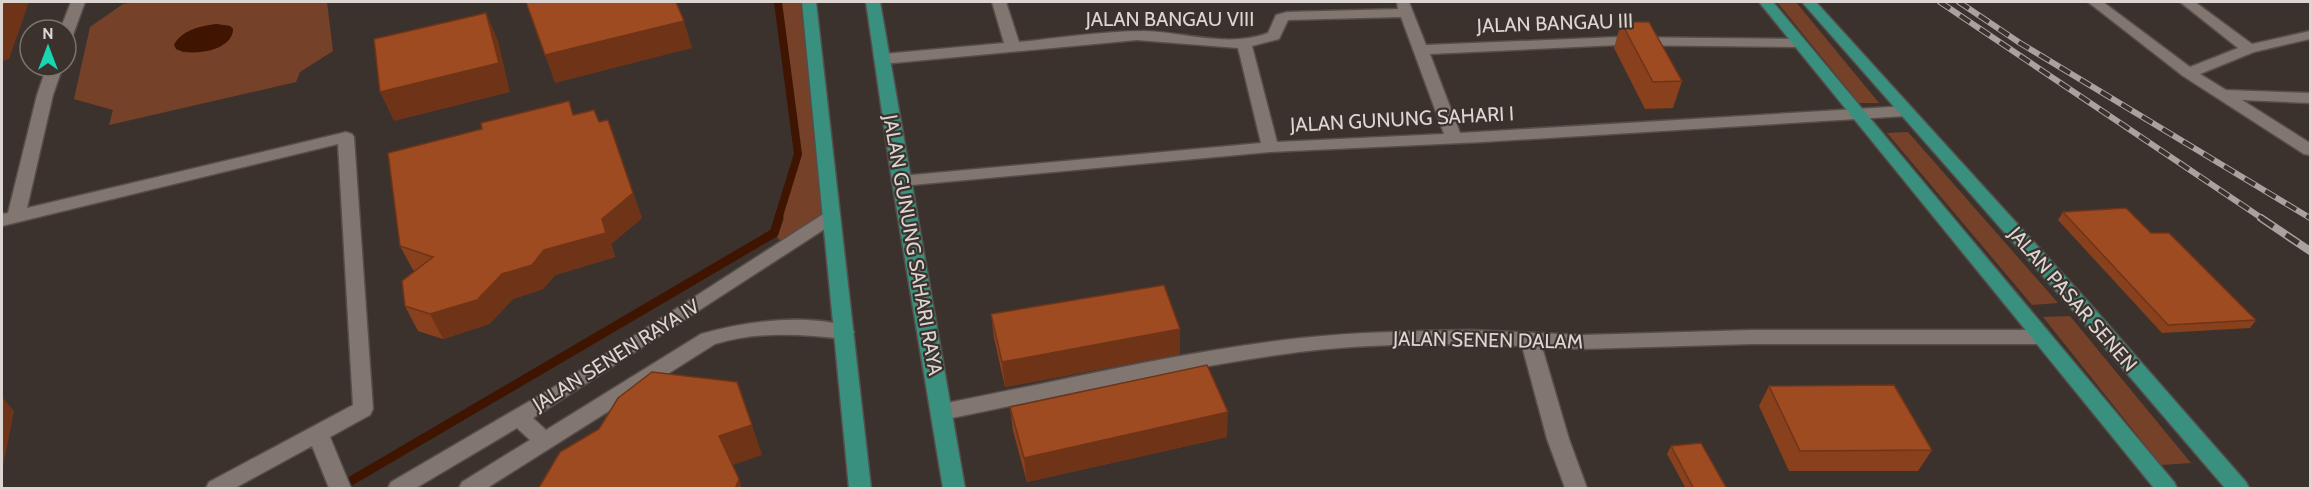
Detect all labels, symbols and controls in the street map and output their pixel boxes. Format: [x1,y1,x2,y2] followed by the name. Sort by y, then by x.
[1085,7,1254,31] street label: JALAN BANGAU VIII
[1475,8,1634,38] street label: JALAN BANGAU III
[18,18,78,78] north arrow
[42,24,54,43] text: N
[1289,101,1514,137] street label: JALAN GUNUNG SAHARI I
[878,112,948,378] street label: JALAN GUNUNG SAHARI RAYA
[2003,221,2142,376] street label: JALAN PASAR SENEN
[527,293,704,417] street label: JALAN SENEN RAYA IV
[1392,326,1583,354] street label: JALAN SENEN DALAM

